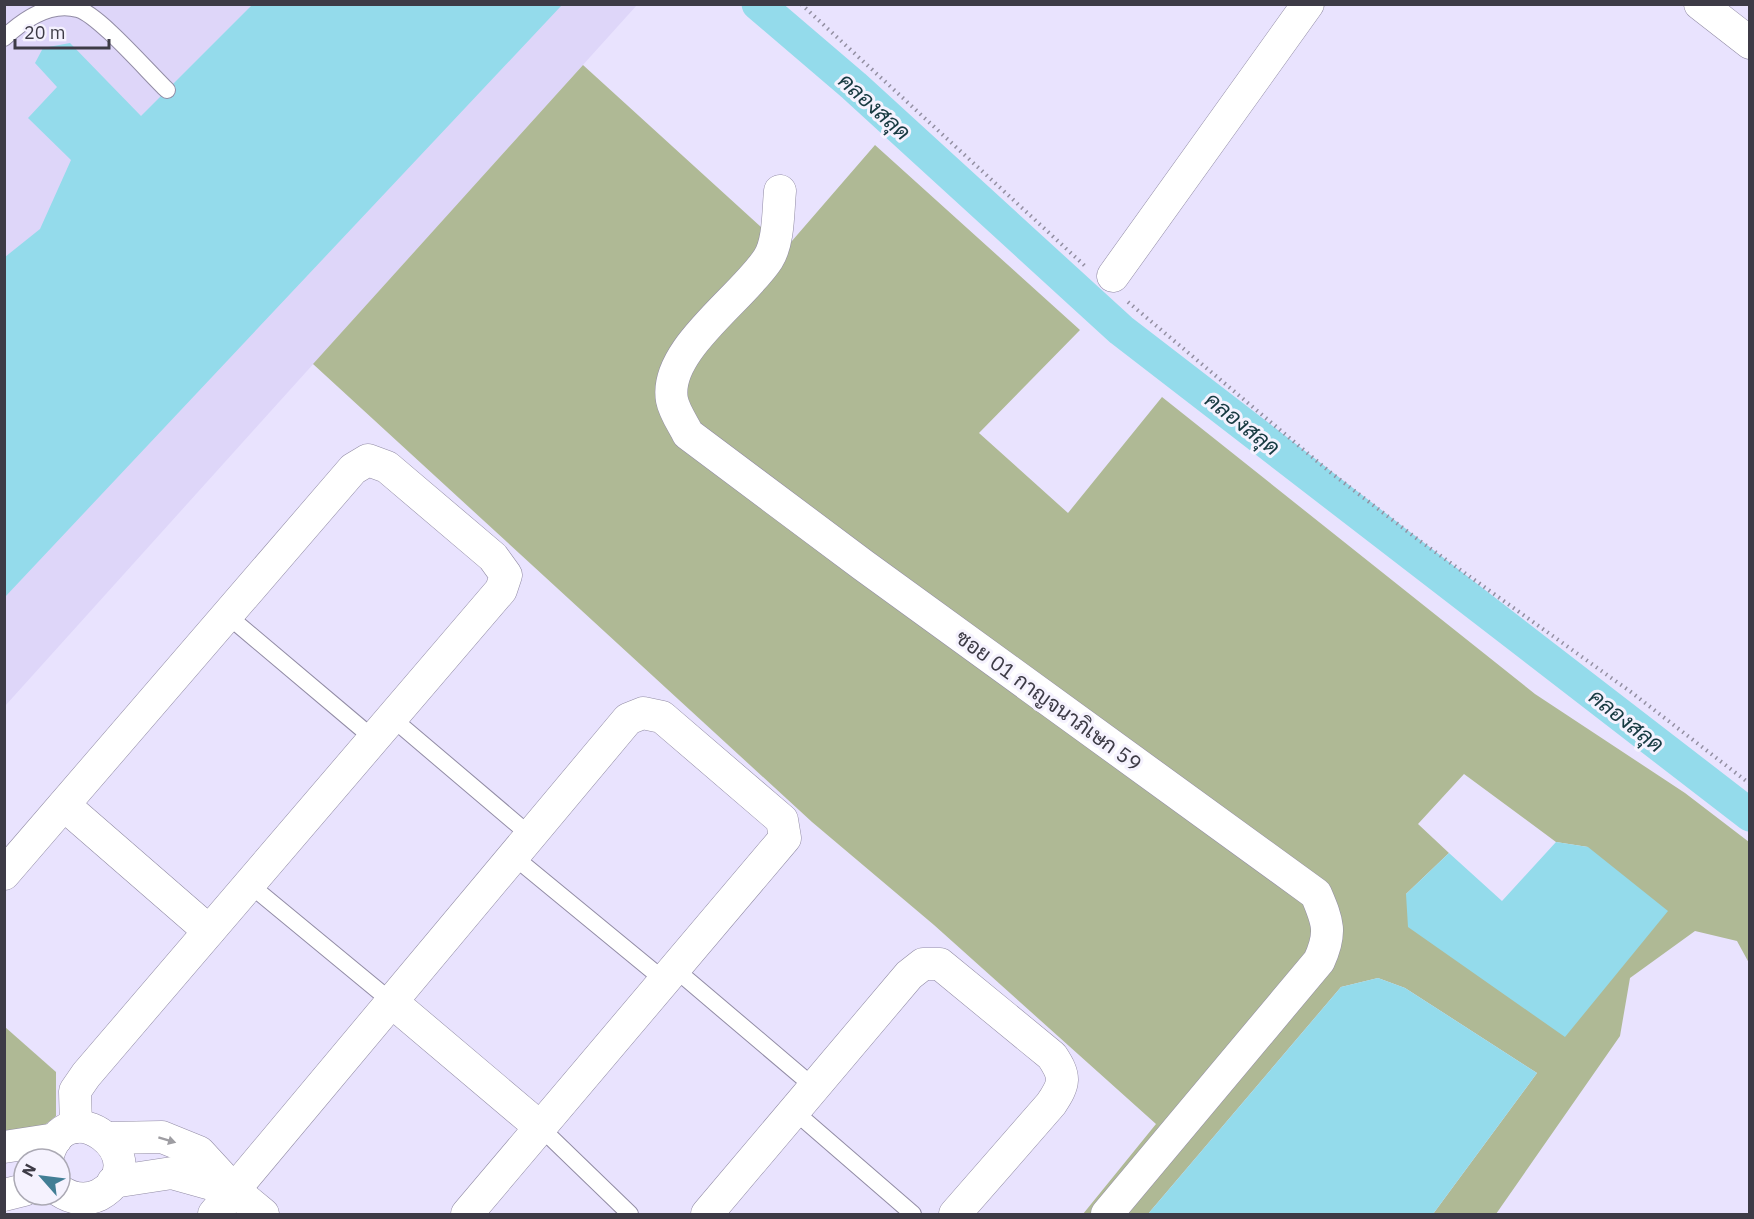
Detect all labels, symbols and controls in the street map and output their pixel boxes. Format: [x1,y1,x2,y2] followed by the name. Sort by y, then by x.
[15,12,110,50] scale bar
[24,21,66,44] text: 20 m
[831,66,917,148] water label: คลองสลุด
[1198,385,1286,463] water label: คลองสลุด
[950,623,1148,777] street label: ซอย 01 กาญจนาภิเษก 59
[1582,682,1670,760] water label: คลองสลุด
[158,1136,176,1145] one-way arrow
[12,1147,72,1207] north arrow
[17,1160,40,1180] text: N

